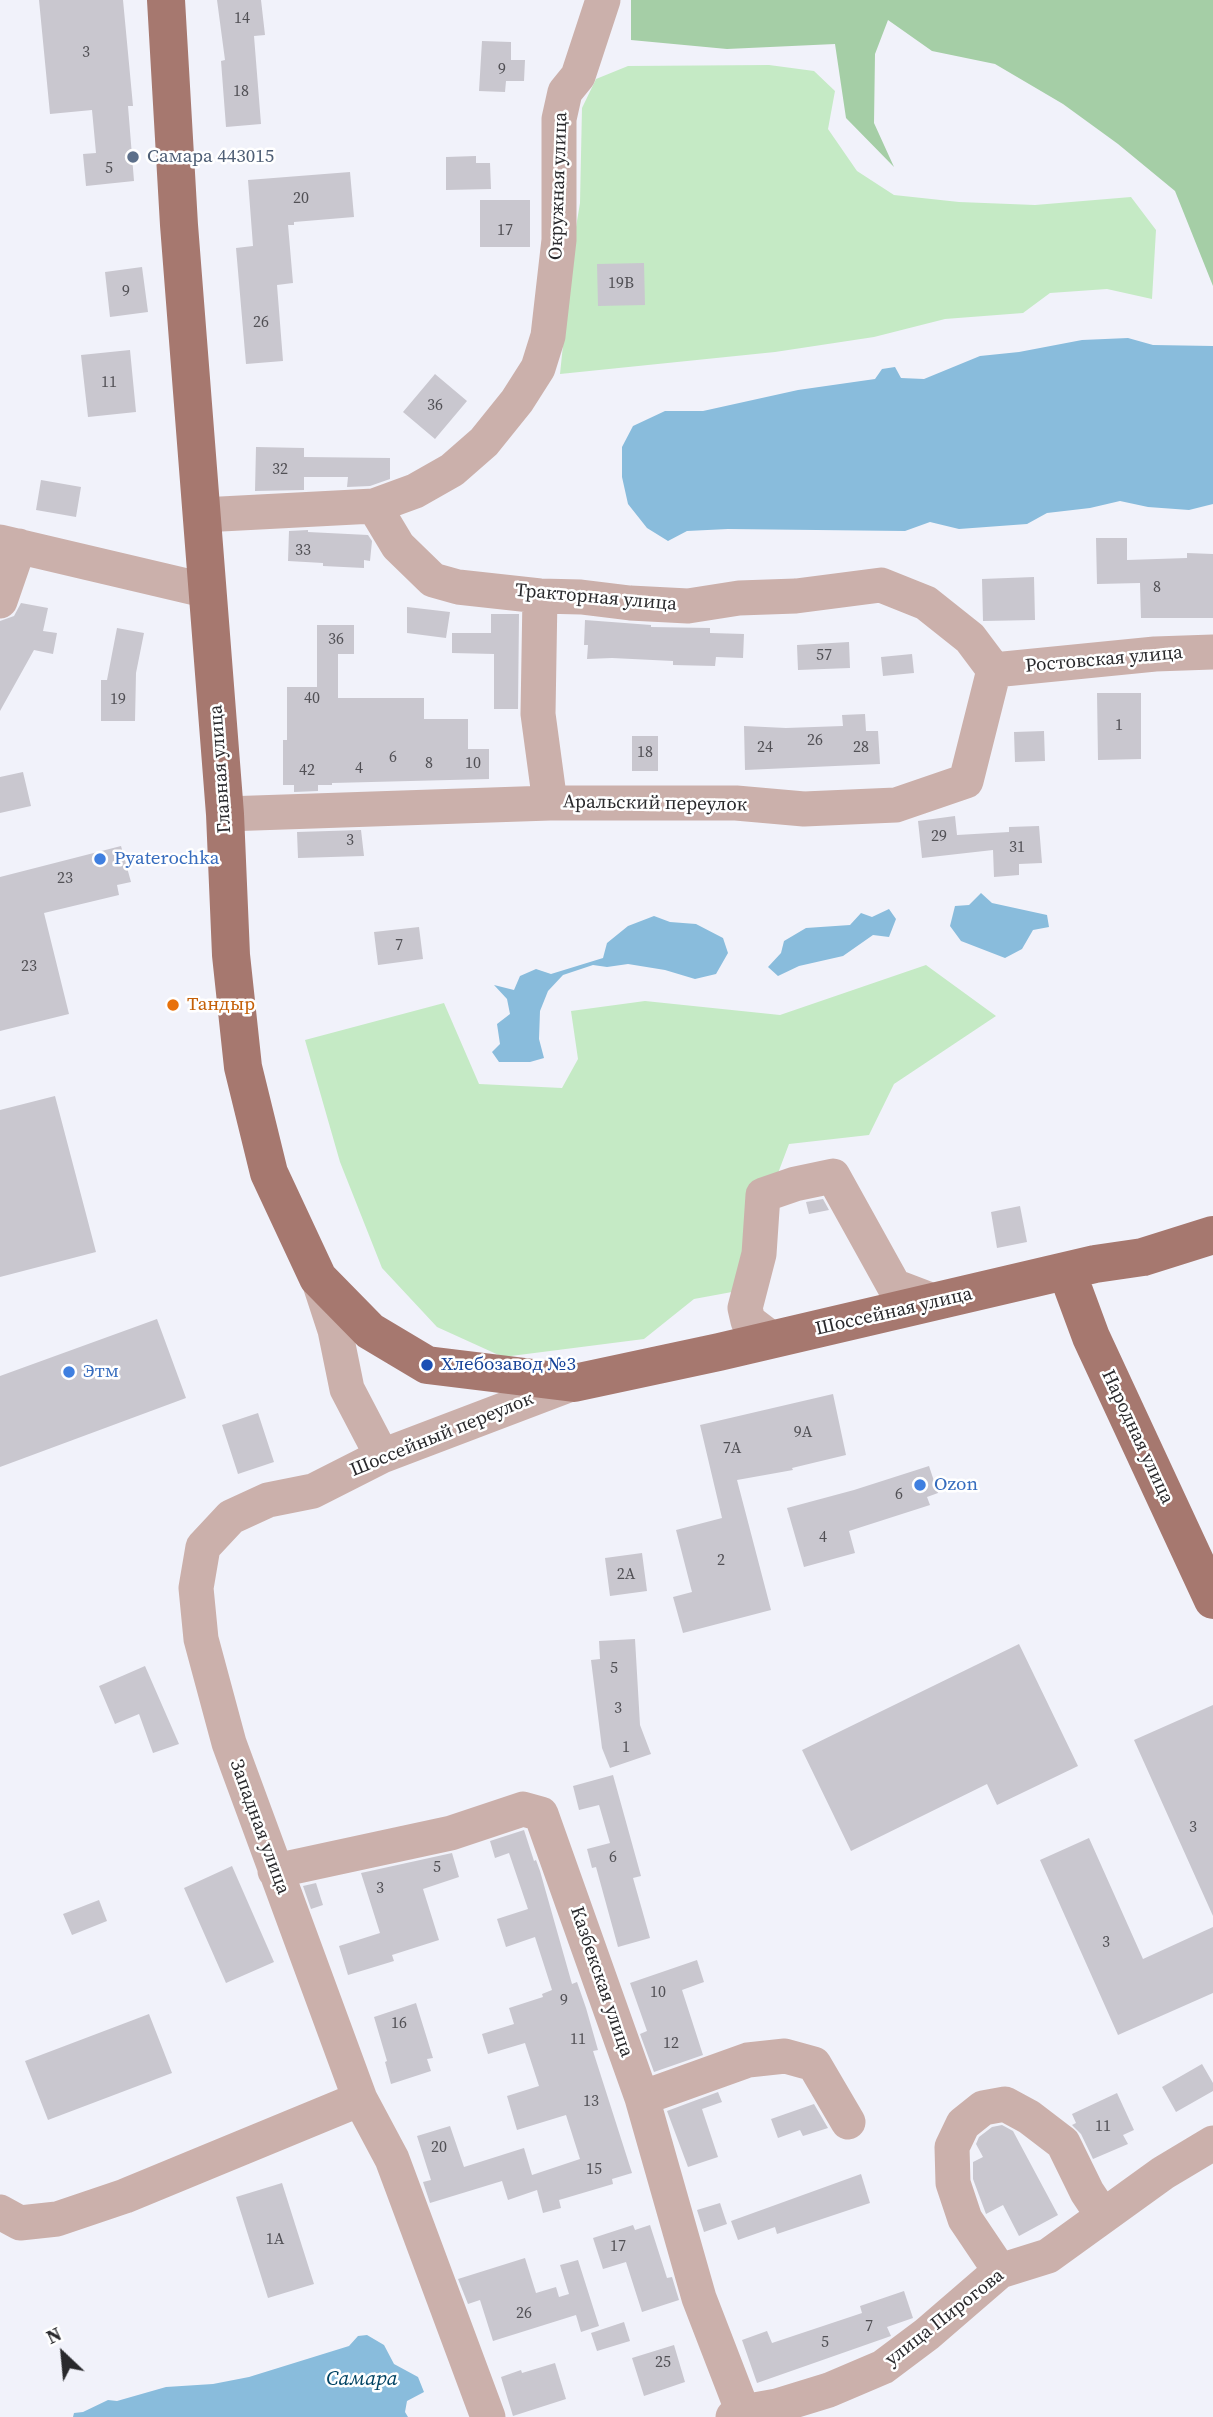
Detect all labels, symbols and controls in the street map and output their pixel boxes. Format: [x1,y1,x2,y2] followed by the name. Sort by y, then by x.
[234,9,250,29] house number: 14
[82,43,90,63] house number: 3
[498,60,506,80] house number: 9
[233,82,249,102] house number: 18
[545,112,573,260] street label: Окружная улица
[147,146,274,168] place label: Самара 443015
[125,149,141,165] marker: Самара 443015
[105,159,113,179] house number: 5
[293,189,309,209] house number: 20
[497,221,513,241] house number: 17
[608,274,634,294] house number: 19В
[122,282,130,302] house number: 9
[253,313,269,333] house number: 26
[101,373,117,393] house number: 11
[427,396,443,416] house number: 36
[272,460,288,480] house number: 32
[295,541,311,561] house number: 33
[1153,578,1161,598] house number: 8
[514,580,678,616] street label: Тракторная улица
[328,630,344,650] house number: 36
[1024,642,1184,678] street label: Ростовская улица
[816,646,832,666] house number: 57
[304,689,320,709] house number: 40
[110,690,126,710] house number: 19
[205,704,237,834] street label: Главная улица
[1115,716,1123,736] house number: 1
[807,731,823,751] house number: 26
[757,738,773,758] house number: 24
[853,738,869,758] house number: 28
[637,743,653,763] house number: 18
[389,748,397,768] house number: 6
[425,754,433,774] house number: 8
[465,754,481,774] house number: 10
[355,759,363,779] house number: 4
[299,761,315,781] house number: 42
[563,791,747,817] street label: Аральский переулок
[931,827,947,847] house number: 29
[346,831,354,851] house number: 3
[1009,838,1025,858] house number: 31
[114,848,219,870] place label: Pyaterochka
[92,851,108,867] marker: Pyaterochka
[57,869,73,889] house number: 23
[395,936,403,956] house number: 7
[21,957,37,977] house number: 23
[187,994,255,1016] place label: Тандыр
[165,997,181,1013] marker: Тандыр
[813,1283,975,1341] street label: Шоссейная улица
[441,1354,576,1376] place label: Хлебозавод №3
[419,1357,435,1373] marker: Хлебозавод №3
[83,1361,119,1383] place label: Этм
[61,1364,77,1380] marker: Этм
[1096,1366,1178,1508] street label: Народная улица
[347,1388,537,1482] street label: Шоссейный переулок
[794,1423,812,1443] house number: 9А
[723,1439,741,1459] house number: 7А
[934,1474,978,1496] place label: Ozon
[912,1477,928,1493] marker: Ozon
[895,1485,903,1505] house number: 6
[819,1528,827,1548] house number: 4
[717,1551,725,1571] house number: 2
[617,1565,635,1585] house number: 2А
[610,1659,618,1679] house number: 5
[614,1699,622,1719] house number: 3
[622,1738,630,1758] house number: 1
[224,1756,294,1898] street label: Западная улица
[1189,1818,1197,1838] house number: 3
[609,1848,617,1868] house number: 6
[433,1858,441,1878] house number: 5
[376,1879,384,1899] house number: 3
[565,1904,637,2060] street label: Казбекская улица
[1102,1933,1110,1953] house number: 3
[650,1983,666,2003] house number: 10
[560,1991,568,2011] house number: 9
[391,2014,407,2034] house number: 16
[570,2030,586,2050] house number: 11
[663,2034,679,2054] house number: 12
[583,2092,599,2112] house number: 13
[1095,2117,1111,2137] house number: 11
[431,2138,447,2158] house number: 20
[586,2160,602,2180] house number: 15
[266,2230,284,2250] house number: 1А
[610,2237,626,2257] house number: 17
[881,2265,1009,2371] street label: улица Пирогова
[516,2304,532,2324] house number: 26
[865,2317,873,2337] house number: 7
[28,2319,98,2389] north arrow
[42,2320,66,2350] text: N
[821,2333,829,2353] house number: 5
[655,2353,671,2373] house number: 25
[326,2367,398,2393] water label: Самара

